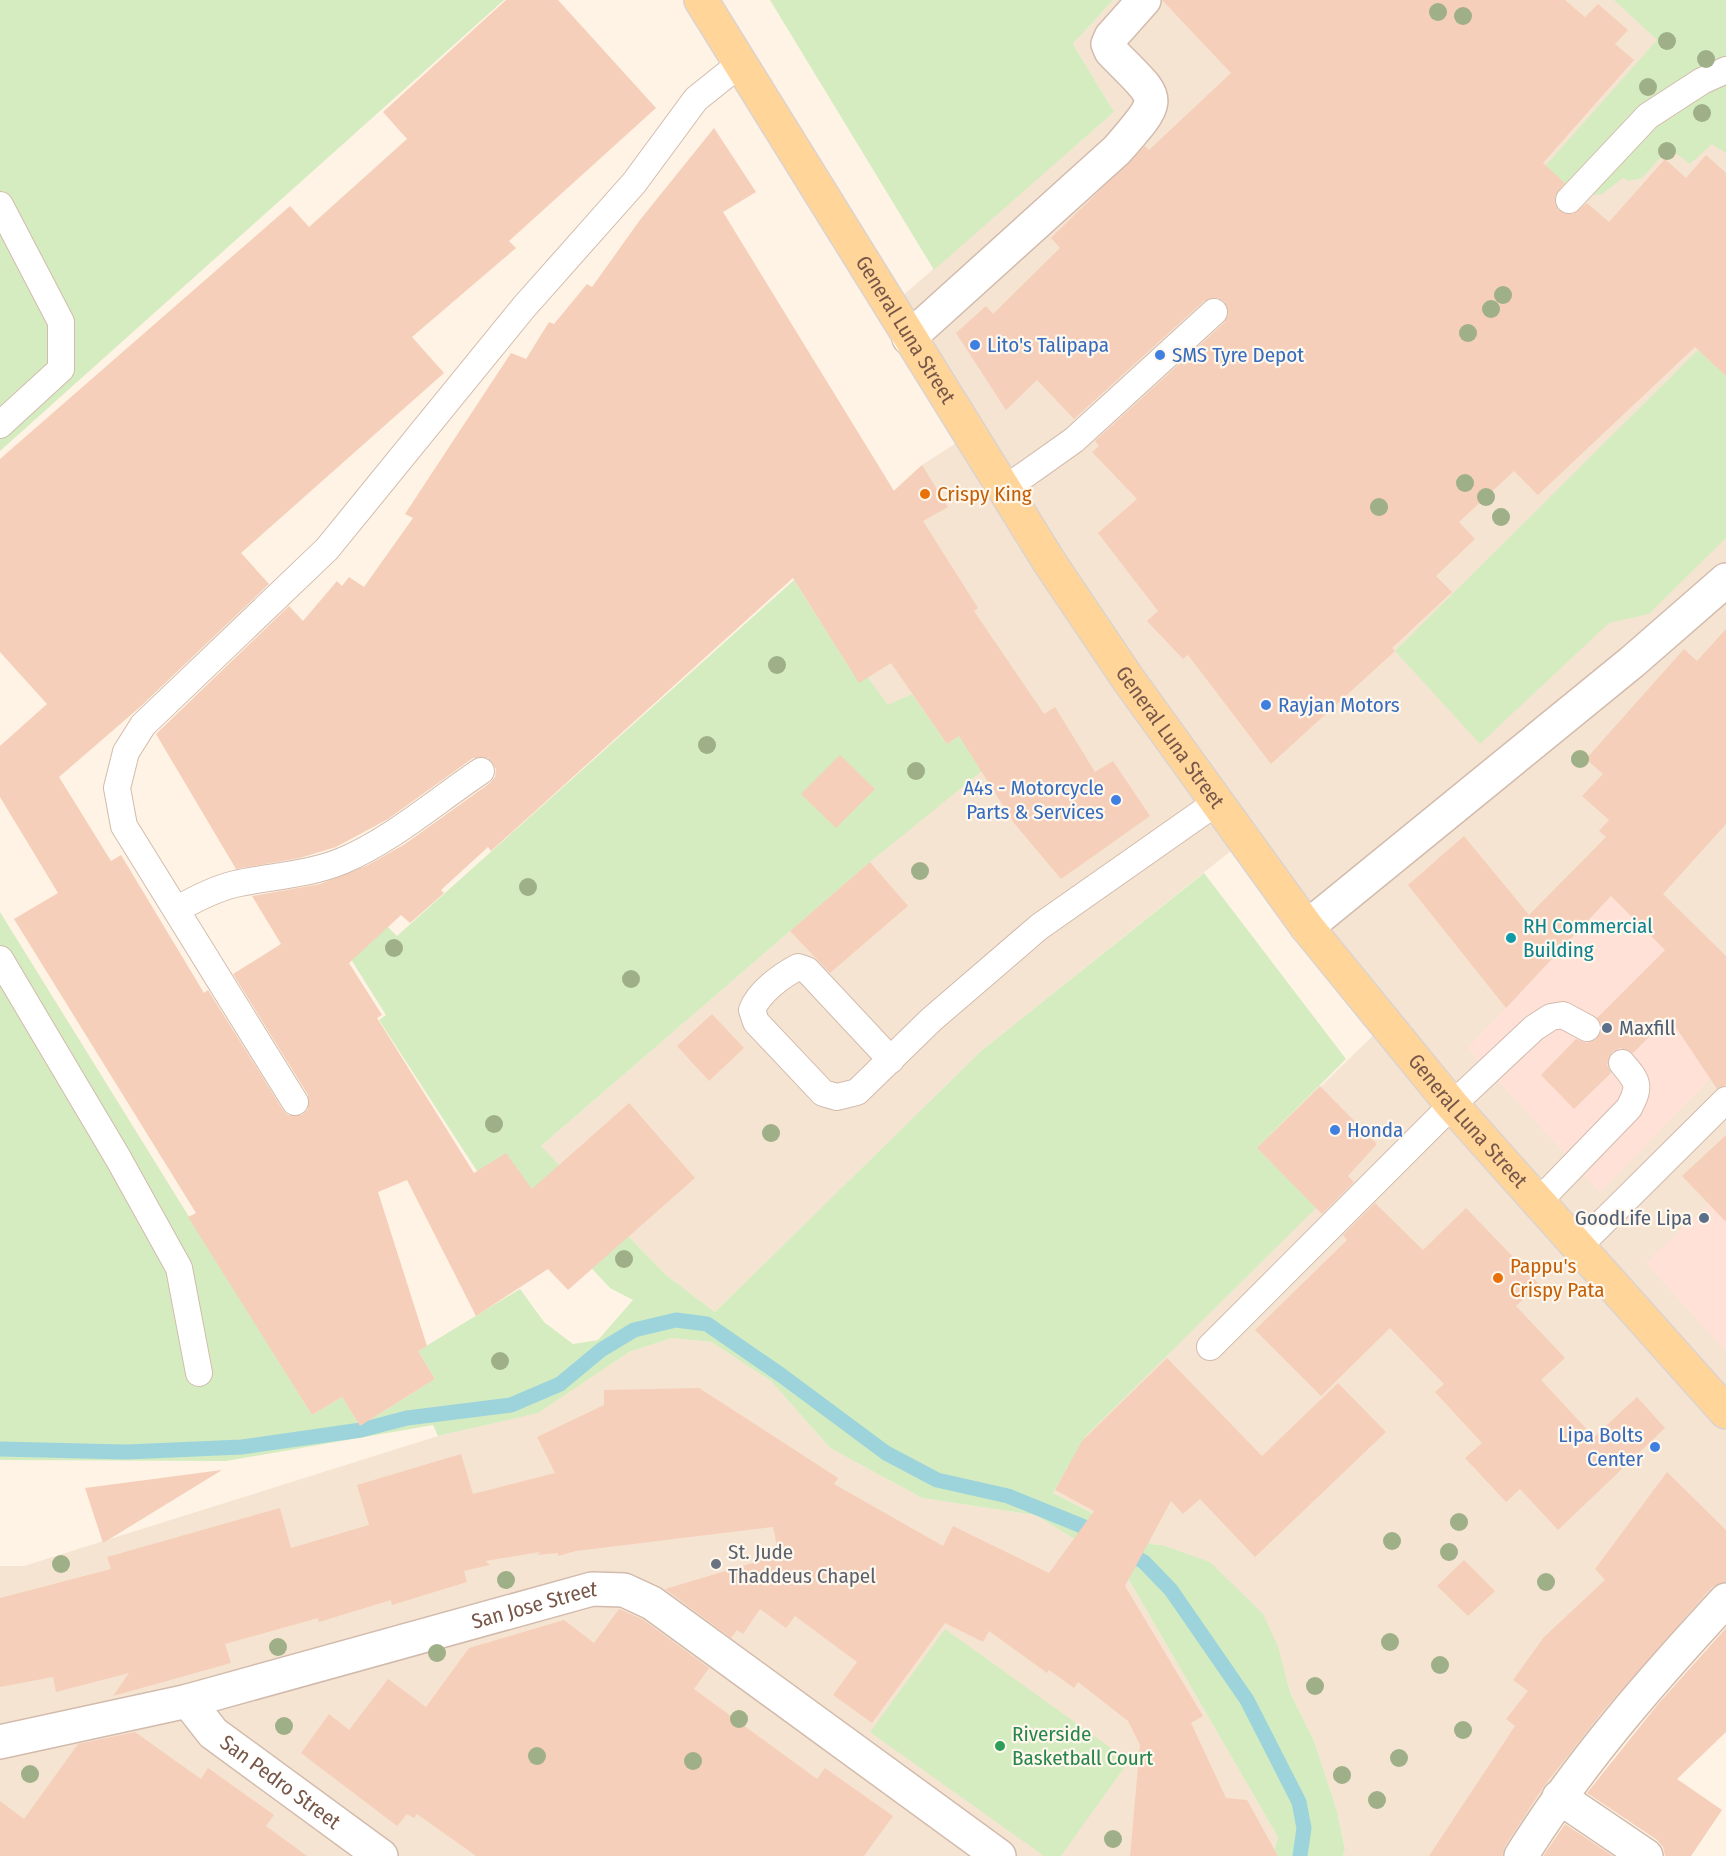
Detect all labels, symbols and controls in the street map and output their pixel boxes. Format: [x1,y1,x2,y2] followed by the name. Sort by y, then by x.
[850,251,961,409] street label: General Luna Street
[987,332,1109,358] place label: Lito's Talipapa
[968,338,982,352] marker: Lito's Talipapa
[1172,342,1304,368] place label: SMS Tyre Depot
[1153,348,1167,362] marker: SMS Tyre Depot
[937,481,1032,507] place label: Crispy King
[918,487,932,501] marker: Crispy King
[1110,661,1230,814] street label: General Luna Street
[1278,692,1400,718] place label: Rayjan Motors
[1259,698,1273,712] marker: Rayjan Motors
[963,775,1104,825] place label: A4s - Motorcycle Parts & Services
[1109,793,1123,807] marker: A4s - Motorcycle Parts & Services
[1523,913,1653,963] place label: RH Commercial Building
[1504,931,1518,945] marker: RH Commercial Building
[1619,1015,1676,1041] place label: Maxfill
[1600,1021,1614,1035] marker: Maxfill
[1403,1049,1533,1194] street label: General Luna Street
[1347,1117,1403,1143] place label: Honda
[1328,1123,1342,1137] marker: Honda
[1575,1205,1692,1231] place label: GoodLife Lipa
[1697,1211,1711,1225] marker: GoodLife Lipa
[1510,1253,1605,1303] place label: Pappu's Crispy Pata
[1491,1271,1505,1285] marker: Pappu's Crispy Pata
[1558,1422,1644,1472] place label: Lipa Bolts Center
[1648,1440,1662,1454] marker: Lipa Bolts Center
[728,1539,876,1589] place label: St. Jude Thaddeus Chapel
[709,1557,723,1571] marker: St. Jude Thaddeus Chapel
[469,1576,598,1635] street label: San Jose Street
[1012,1721,1153,1771] place label: Riverside Basketball Court
[215,1729,346,1835] street label: San Pedro Street
[993,1739,1007,1753] marker: Riverside Basketball Court

